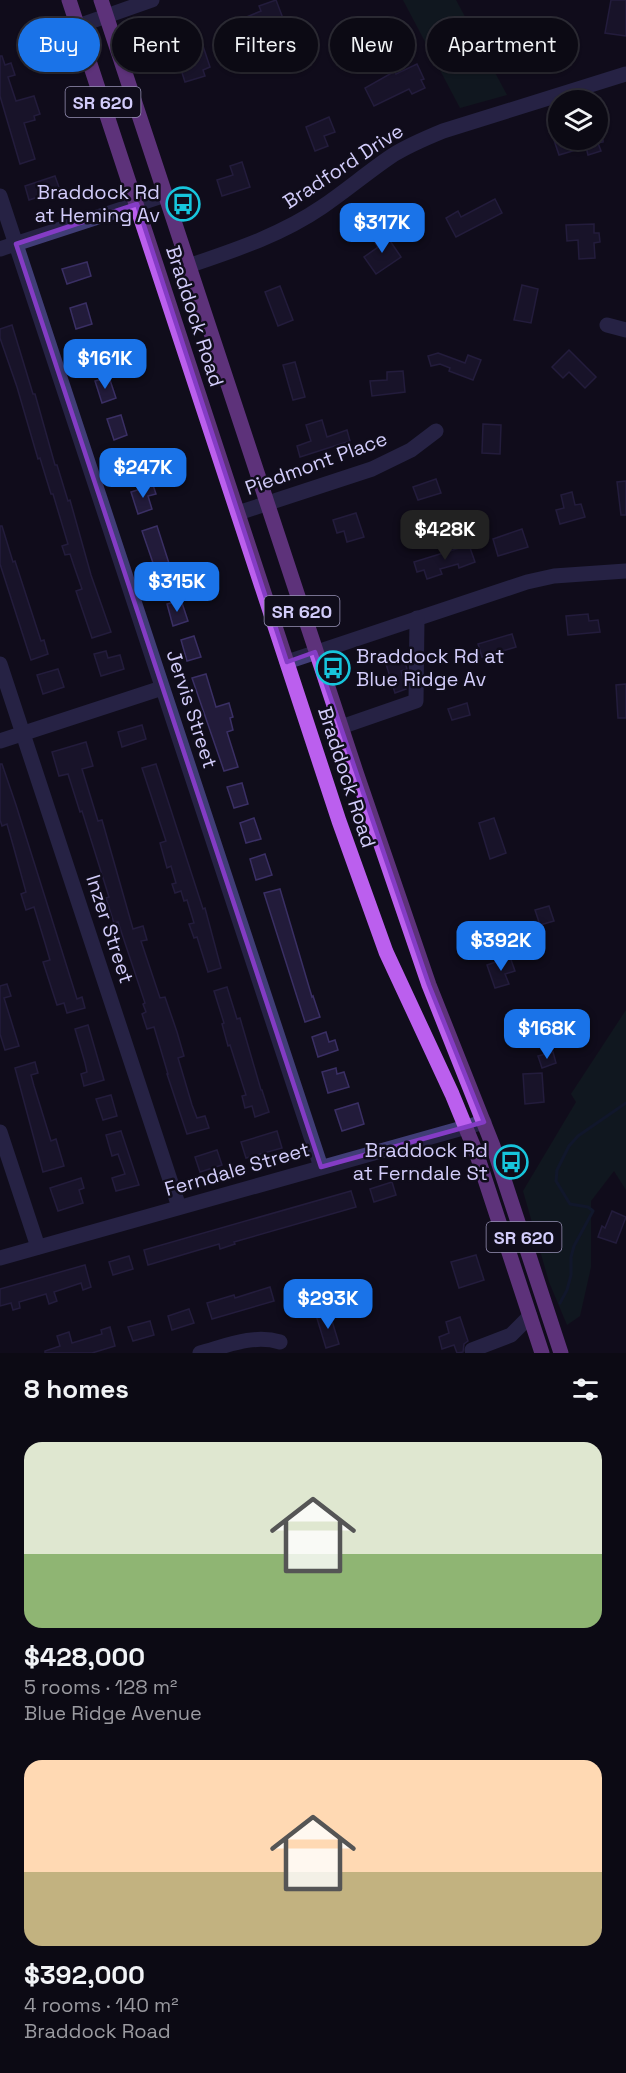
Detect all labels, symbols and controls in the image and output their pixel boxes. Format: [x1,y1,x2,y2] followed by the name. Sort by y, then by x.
[18,18,100,72] chip: Buy
[112,18,202,72] chip: Rent
[214,18,318,72] chip: Filters
[330,18,415,72] chip: New
[427,18,578,72] chip: Apartment
[66,87,140,117] road number: SR 620
[548,90,608,150] map controls
[548,90,608,150] button: layers
[278,117,408,215] street label: Bradford Drive
[35,179,160,228] place label: Braddock Rd at Heming Av
[165,186,201,222] bus stop icon: Braddock Rd at Heming Av
[340,203,424,254] pin: $317K
[354,209,410,235] text: $317K
[160,242,230,390] street label: Braddock Road
[63,339,147,390] pin: $161K
[78,345,133,371] text: $161K
[241,425,391,501] street label: Piedmont Place
[101,448,185,499] pin: $247K
[113,454,173,480] text: $247K
[403,510,487,561] pin: $428K
[414,516,476,542] text: $428K
[135,562,219,613] pin: $315K
[148,568,206,594] text: $315K
[264,596,340,626] road number: SR 620
[356,643,504,692] place label: Braddock Rd at Blue Ridge Av
[161,646,223,772] street label: Jervis Street
[315,650,351,686] bus stop icon: Braddock Rd at Blue Ridge Av
[312,703,382,851] street label: Braddock Road
[80,871,140,987] street label: Inzer Street
[459,921,543,972] pin: $392K
[470,927,532,953] text: $392K
[505,1009,589,1060] pin: $168K
[518,1015,576,1041] text: $168K
[161,1136,313,1202] street label: Ferndale Street
[353,1137,488,1186] place label: Braddock Rd at Ferndale St
[493,1144,529,1180] bus stop icon: Braddock Rd at Ferndale St
[486,1222,562,1252] road number: SR 620
[286,1279,370,1330] pin: $293K
[298,1285,358,1311] text: $293K
[24,1372,129,1406] text: 8 homes
[569,1373,602,1406] icon: filters
[259,1481,367,1589] icon: home
[24,1640,145,1674] text: $428,000
[24,1674,177,1700] text: 5 rooms · 128 m²
[24,1700,202,1726] text: Blue Ridge Avenue
[259,1799,367,1907] icon: home
[24,1958,145,1992] text: $392,000
[24,1992,179,2018] text: 4 rooms · 140 m²
[24,2018,171,2044] text: Braddock Road

